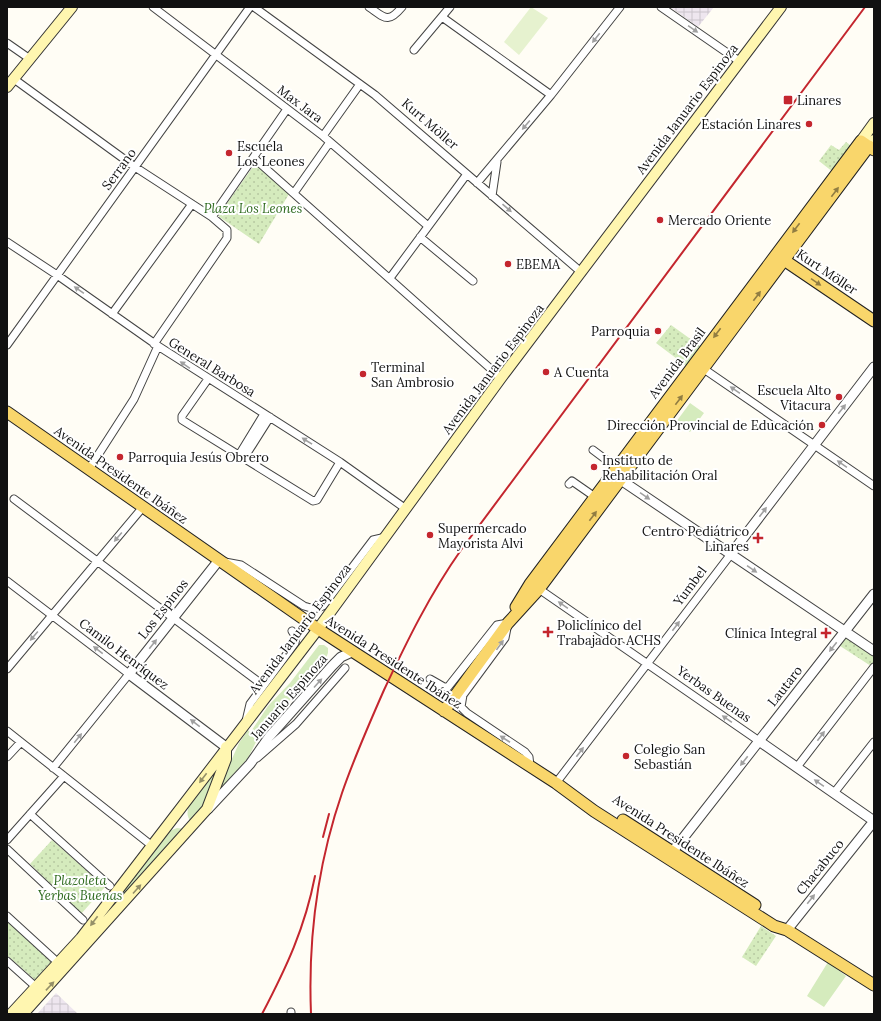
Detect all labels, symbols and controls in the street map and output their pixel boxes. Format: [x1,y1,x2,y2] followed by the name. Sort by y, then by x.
[688,25,698,33] one-way arrow
[591,32,600,43] one-way arrow
[632,40,742,179] street label: Avenida Januario Espinoza
[274,81,326,127] street label: Max Jara
[797,92,841,109] place label: Linares
[782,94,794,106] marker: Linares
[398,95,462,154] street label: Kurt Möller
[701,116,801,133] place label: Estación Linares
[521,119,530,130] one-way arrow
[804,119,814,129] marker: Estación Linares
[237,138,305,170] place label: Escuela Los Leones
[98,144,140,193] street label: Serrano
[224,148,234,158] marker: Escuela Los Leones
[831,187,839,198] one-way arrow
[204,200,302,217] park label: Plaza Los Leones
[501,204,512,213] one-way arrow
[668,212,771,229] place label: Mercado Oriente
[655,215,665,225] marker: Mercado Oriente
[792,223,800,233] one-way arrow
[793,245,861,299] street label: Kurt Möller
[516,256,561,273] place label: EBEMA
[503,259,513,269] marker: EBEMA
[811,278,822,286] one-way arrow
[74,286,84,294] one-way arrow
[753,291,761,302] one-way arrow
[438,300,548,439] street label: Avenida Januario Espinoza
[591,323,650,340] place label: Parroquia
[644,324,709,403] street label: Avenida Brasil
[653,326,663,336] marker: Parroquia
[713,328,721,339] one-way arrow
[165,333,259,401] street label: General Barbosa
[371,359,455,391] place label: Terminal San Ambrosio
[180,361,191,368] one-way arrow
[553,364,609,381] place label: A Cuenta
[541,367,551,377] marker: A Cuenta
[358,369,368,379] marker: Terminal San Ambrosio
[757,382,831,414] place label: Escuela Alto Vitacura
[729,386,740,394] one-way arrow
[834,392,844,402] marker: Escuela Alto Vitacura
[675,395,683,406] one-way arrow
[837,403,846,414] one-way arrow
[607,417,814,434] place label: Dirección Provincial de Educación
[817,420,827,430] marker: Dirección Provincial de Educación
[50,422,191,528] street label: Avenida Presidente Ibáñez
[302,437,312,445] one-way arrow
[128,449,269,466] place label: Parroquia Jesús Obrero
[115,452,125,462] marker: Parroquia Jesús Obrero
[602,452,718,484] place label: Instituto de Rehabilitación Oral
[837,460,847,468] one-way arrow
[589,462,599,472] marker: Instituto de Rehabilitación Oral
[639,492,650,500] one-way arrow
[758,506,767,517] one-way arrow
[589,510,597,521] one-way arrow
[438,520,527,552] place label: Supermercado Mayorista Alvi
[642,523,749,555] place label: Centro Pediátrico Linares
[425,530,435,540] marker: Supermercado Mayorista Alvi
[113,531,122,542] one-way arrow
[752,532,764,544] marker: Centro Pediátrico Linares
[246,561,354,697] street label: Avenida Januario Espinoza
[669,562,711,610] street label: Yumbel
[746,565,758,572] one-way arrow
[134,576,192,642] street label: Los Espinos
[557,601,568,609] one-way arrow
[322,611,466,713] street label: Avenida Presidente Ibáñez
[75,615,173,694] street label: Camilo Henríquez
[557,617,661,649] place label: Policlínico del Trabajador ACHS
[672,621,680,631] one-way arrow
[725,625,817,642] place label: Clínica Integral
[542,626,554,638] marker: Policlínico del Trabajador ACHS
[820,627,832,639] marker: Clínica Integral
[30,631,39,642] one-way arrow
[149,638,157,649] one-way arrow
[496,639,504,650] one-way arrow
[828,642,837,653] one-way arrow
[93,647,103,655] one-way arrow
[248,651,330,743] street label: Januario Espinoza
[673,661,755,726] street label: Yerbas Buenas
[764,662,806,710] street label: Lautaro
[313,677,322,688] one-way arrow
[722,715,732,723] one-way arrow
[190,719,200,727] one-way arrow
[816,731,825,742] one-way arrow
[73,732,82,743] one-way arrow
[500,735,511,743] one-way arrow
[634,741,706,773] place label: Colegio San Sebastián
[576,746,584,757] one-way arrow
[621,751,631,761] marker: Colegio San Sebastián
[740,755,748,766] one-way arrow
[199,772,207,783] one-way arrow
[814,779,824,787] one-way arrow
[609,790,753,892] street label: Avenida Presidente Ibáñez
[792,835,848,898] street label: Chacabuco
[38,872,122,904] park label: Plazoleta Yerbas Buenas
[132,884,141,894] one-way arrow
[807,894,815,905] one-way arrow
[90,916,98,926] one-way arrow
[45,981,55,991] one-way arrow

